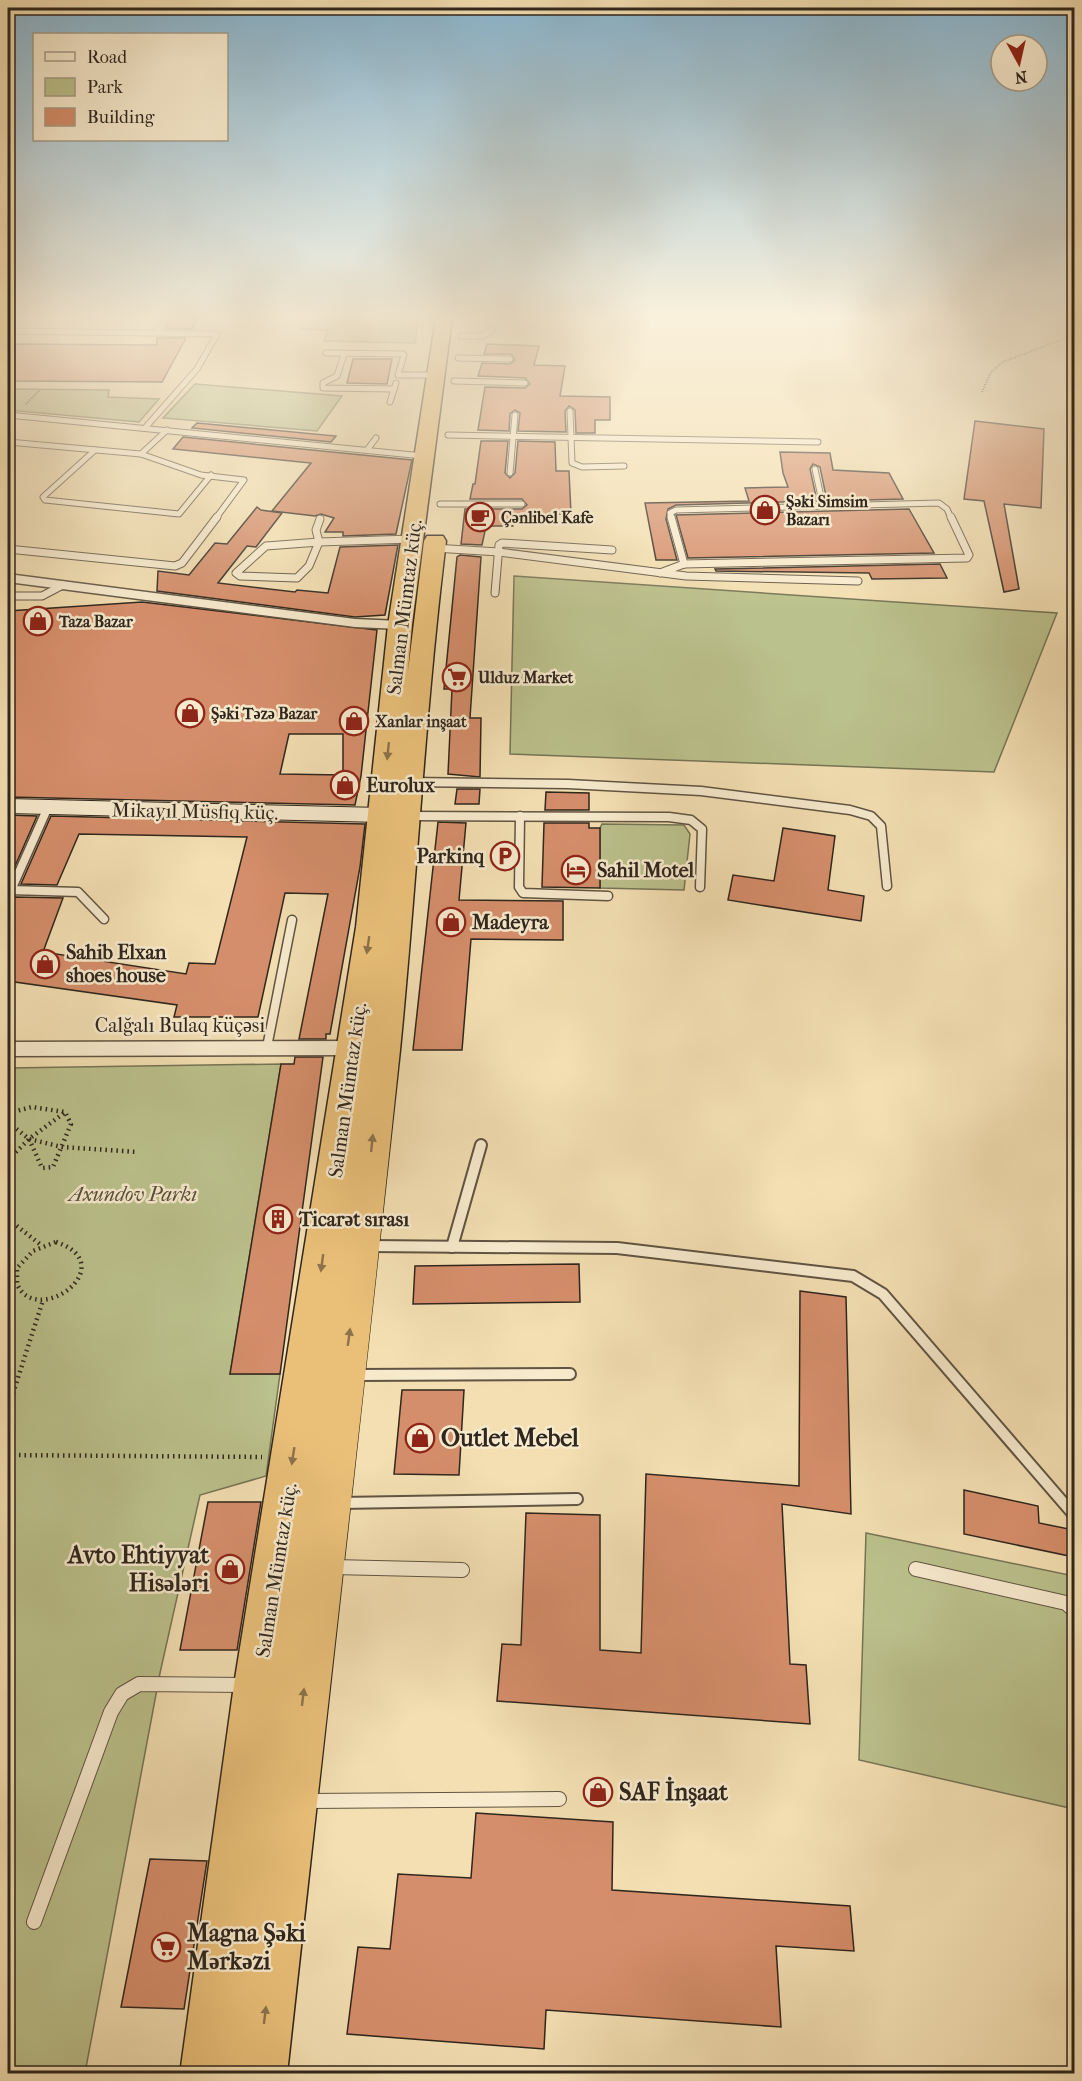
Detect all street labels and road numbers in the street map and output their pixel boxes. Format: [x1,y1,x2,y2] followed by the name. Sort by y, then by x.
[382,518,427,696] street label: Salman Mümtaz küç.
[111,799,279,824] street label: Mikayıl Müsfiq küç.
[324,1001,371,1179] street label: Salman Mümtaz küç.
[95,1014,265,1037] street label: Calğalı Bulaq küçəsi
[251,1481,302,1659] street label: Salman Mümtaz küç.

